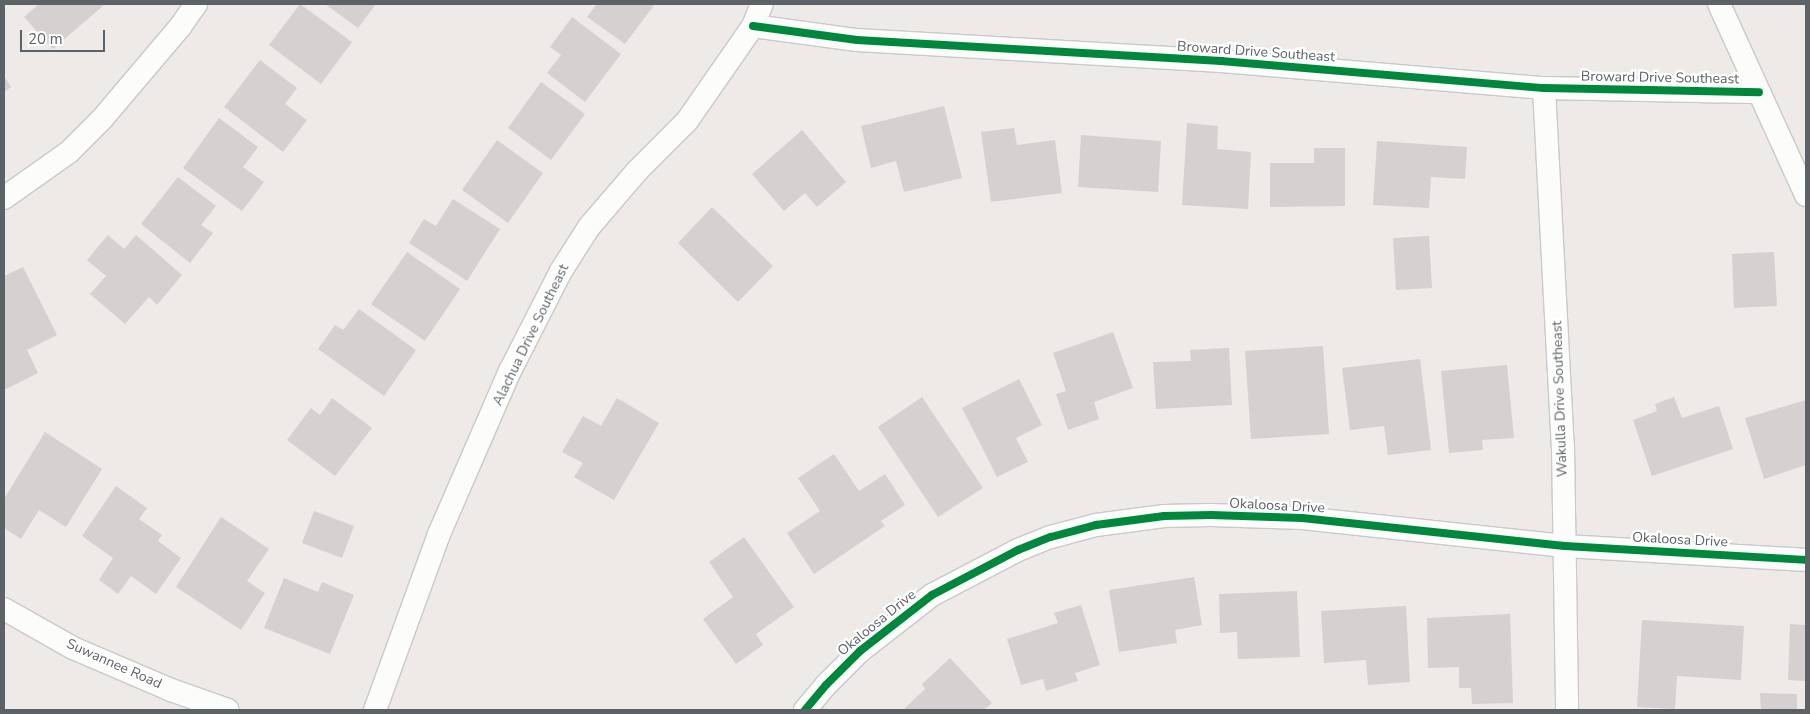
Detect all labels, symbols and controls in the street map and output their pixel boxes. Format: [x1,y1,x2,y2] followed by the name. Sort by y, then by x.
[22,20,108,52] scale bar
[28,29,63,49] text: 20 m
[1177,38,1335,66] street label: Broward Drive Southeast
[1581,68,1739,88] street label: Broward Drive Southeast
[489,261,573,409] street label: Alachua Drive Southeast
[1549,320,1571,478] street label: Wakulla Drive Southeast
[1229,495,1325,517] street label: Okaloosa Drive
[1632,529,1728,551] street label: Okaloosa Drive
[835,586,919,660] street label: Okaloosa Drive
[64,635,164,693] street label: Suwannee Road

